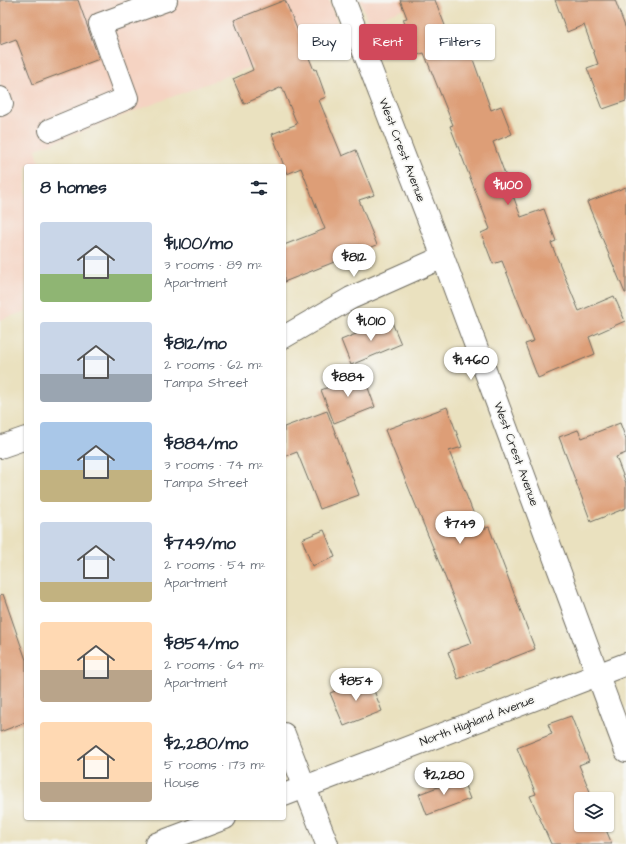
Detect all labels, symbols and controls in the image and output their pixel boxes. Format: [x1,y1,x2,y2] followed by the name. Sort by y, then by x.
[298,24,351,60] chip: Buy
[359,24,417,60] chip: Rent
[425,24,495,60] chip: Filters
[374,96,430,205] street label: West Crest Avenue
[475,172,541,206] pin: $1,100
[40,176,107,200] text: 8 homes
[493,176,523,194] text: $1,100
[248,177,270,199] icon: filters
[164,232,233,256] text: $1,100/mo
[72,238,120,286] icon: home
[330,244,378,278] pin: $812
[342,248,366,266] text: $812
[164,256,263,274] text: 3 rooms · 89 m²
[164,274,228,292] text: Apartment
[338,308,404,342] pin: $1,010
[356,312,386,330] text: $1,010
[164,332,227,356] text: $812/mo
[72,338,120,386] icon: home
[438,347,504,381] pin: $1,460
[453,351,489,369] text: $1,460
[164,356,263,374] text: 2 rooms · 62 m²
[324,364,372,398] pin: $884
[332,368,364,386] text: $884
[164,374,248,392] text: Tampa Street
[489,400,543,509] street label: West Crest Avenue
[164,432,238,456] text: $884/mo
[72,438,120,486] icon: home
[164,456,264,474] text: 3 rooms · 74 m²
[164,474,248,492] text: Tampa Street
[436,511,484,545] pin: $749
[444,515,476,533] text: $749
[164,532,236,556] text: $749/mo
[72,538,120,586] icon: home
[164,556,266,574] text: 2 rooms · 54 m²
[164,574,228,592] text: Apartment
[164,632,239,656] text: $854/mo
[72,638,120,686] icon: home
[164,656,265,674] text: 2 rooms · 64 m²
[332,668,380,702] pin: $854
[339,672,373,690] text: $854
[164,674,228,692] text: Apartment
[417,691,538,752] street label: North Highland Avenue
[164,732,248,756] text: $2,280/mo
[72,738,120,786] icon: home
[164,756,266,774] text: 5 rooms · 173 m²
[411,762,477,796] pin: $2,280
[423,766,465,784] text: $2,280
[164,774,199,792] text: House
[574,792,614,832] map controls
[574,792,614,832] button: layers

